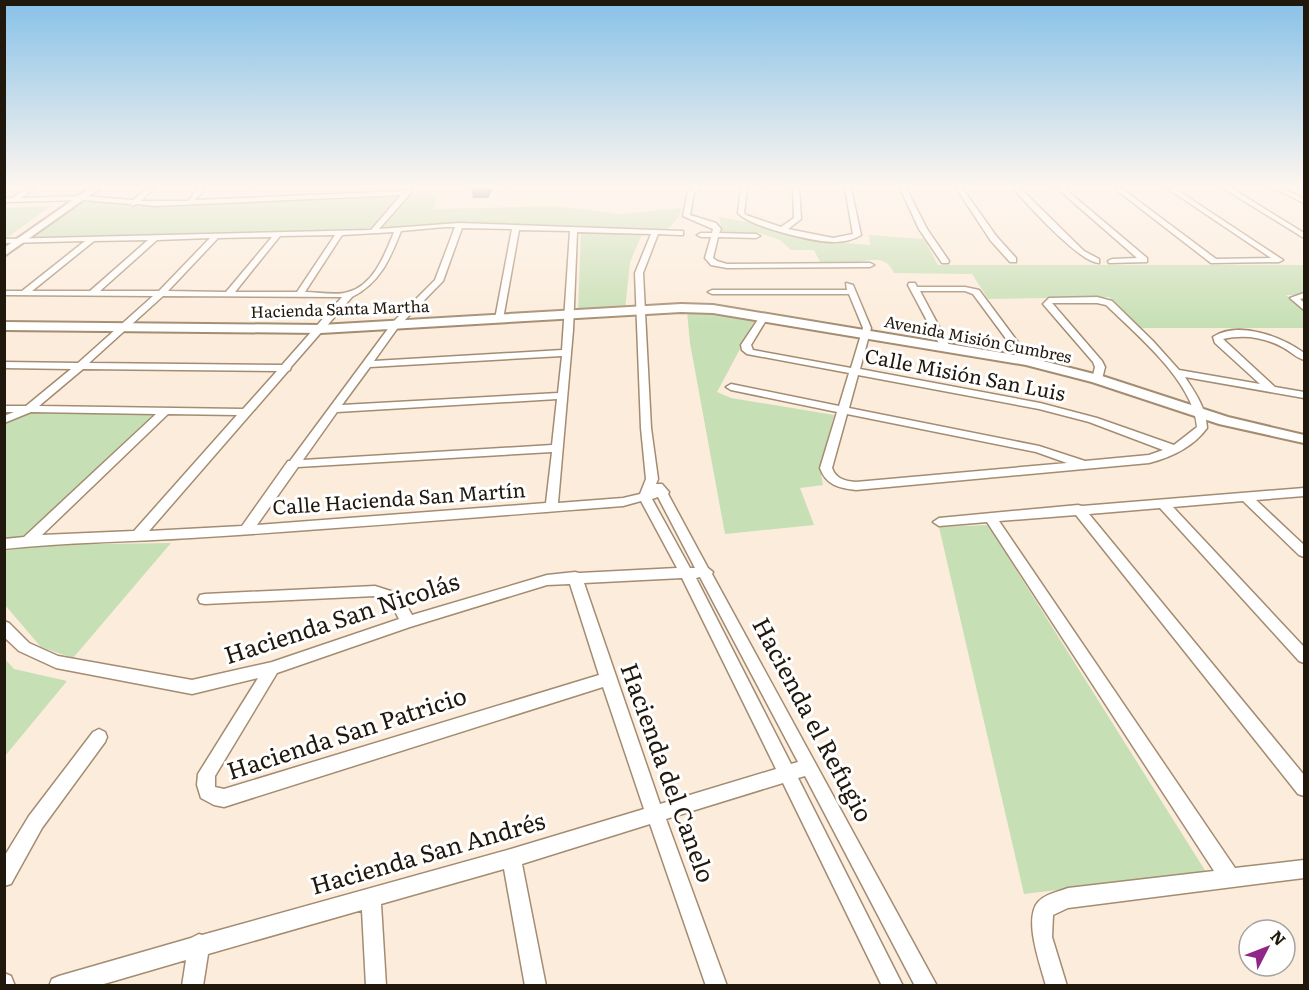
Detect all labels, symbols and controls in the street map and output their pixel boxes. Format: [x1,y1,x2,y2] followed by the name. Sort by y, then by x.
[250,293,430,323] street label: Hacienda Santa Martha
[883,308,1074,368] street label: Avenida Misión Cumbres
[863,339,1068,407] street label: Calle Misión San Luis
[271,473,527,521] street label: Calle Hacienda San Martín
[219,562,463,671] street label: Hacienda San Nicolás
[745,610,883,827] street label: Hacienda el Refugio
[613,657,725,887] street label: Hacienda del Canelo
[222,676,471,787] street label: Hacienda San Patricio
[306,801,549,902] street label: Hacienda San Andrés
[1237,918,1297,978] north arrow
[1265,924,1292,950] text: N

